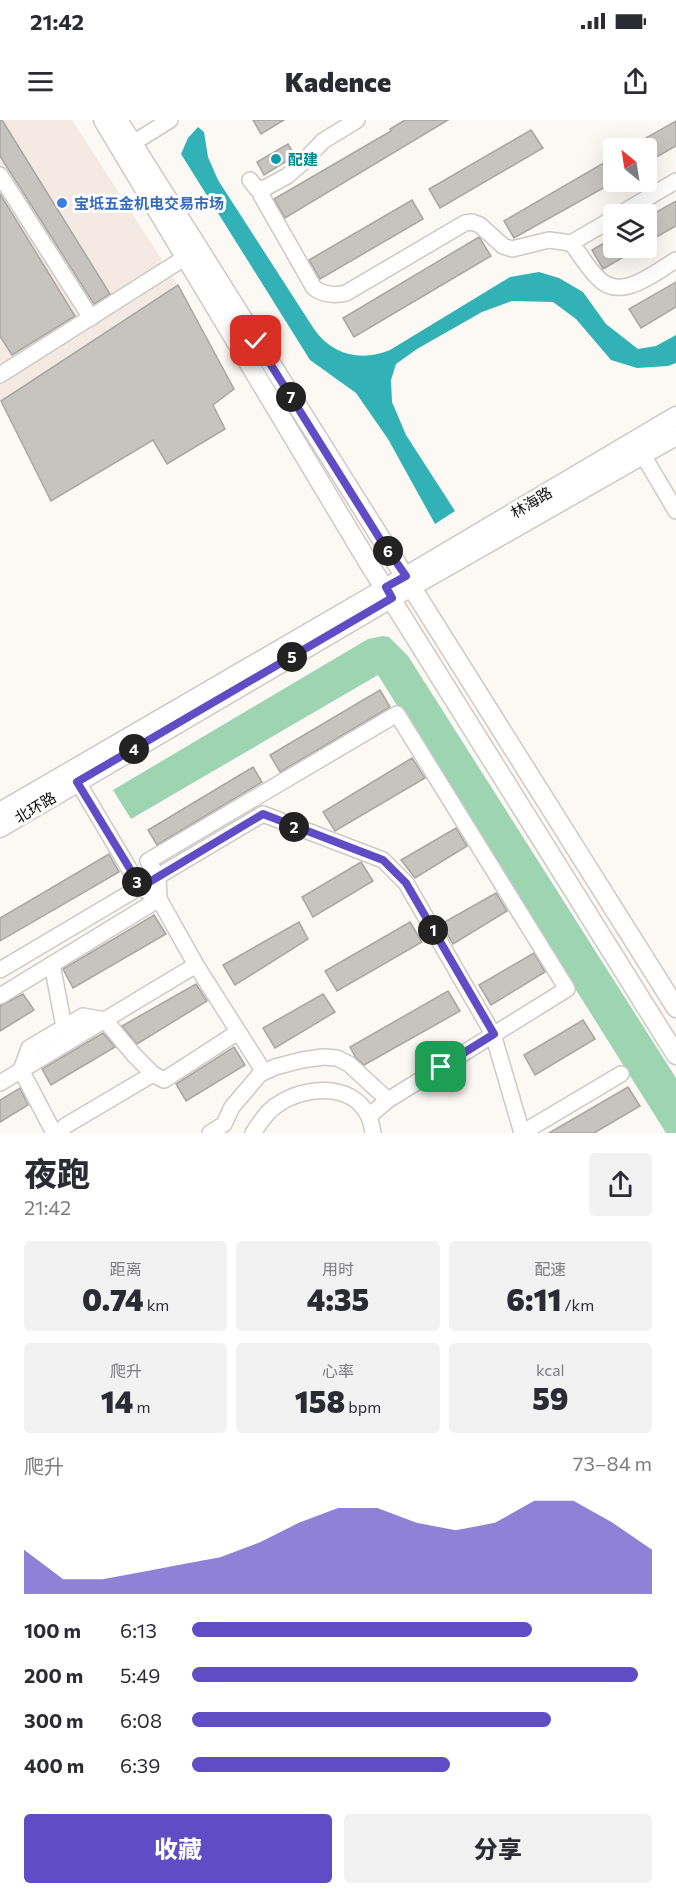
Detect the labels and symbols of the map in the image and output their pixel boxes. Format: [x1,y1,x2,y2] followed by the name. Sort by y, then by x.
[603,138,657,192] north arrow
[288,150,318,168] place label: 配建
[269,152,283,166] marker: 配建
[74,194,224,212] place label: 宝坻五金机电交易市场
[55,196,69,210] marker: 宝坻五金机电交易市场
[230,315,281,366] pin
[276,382,306,412] pin: 7
[507,483,555,521] street label: 林海路
[373,536,403,566] pin: 6
[277,642,307,672] pin: 5
[119,734,149,764] pin: 4
[11,788,59,826] street label: 北环路
[279,812,309,842] pin: 2
[122,867,152,897] pin: 3
[418,915,448,945] pin: 1
[415,1041,466,1092] pin

